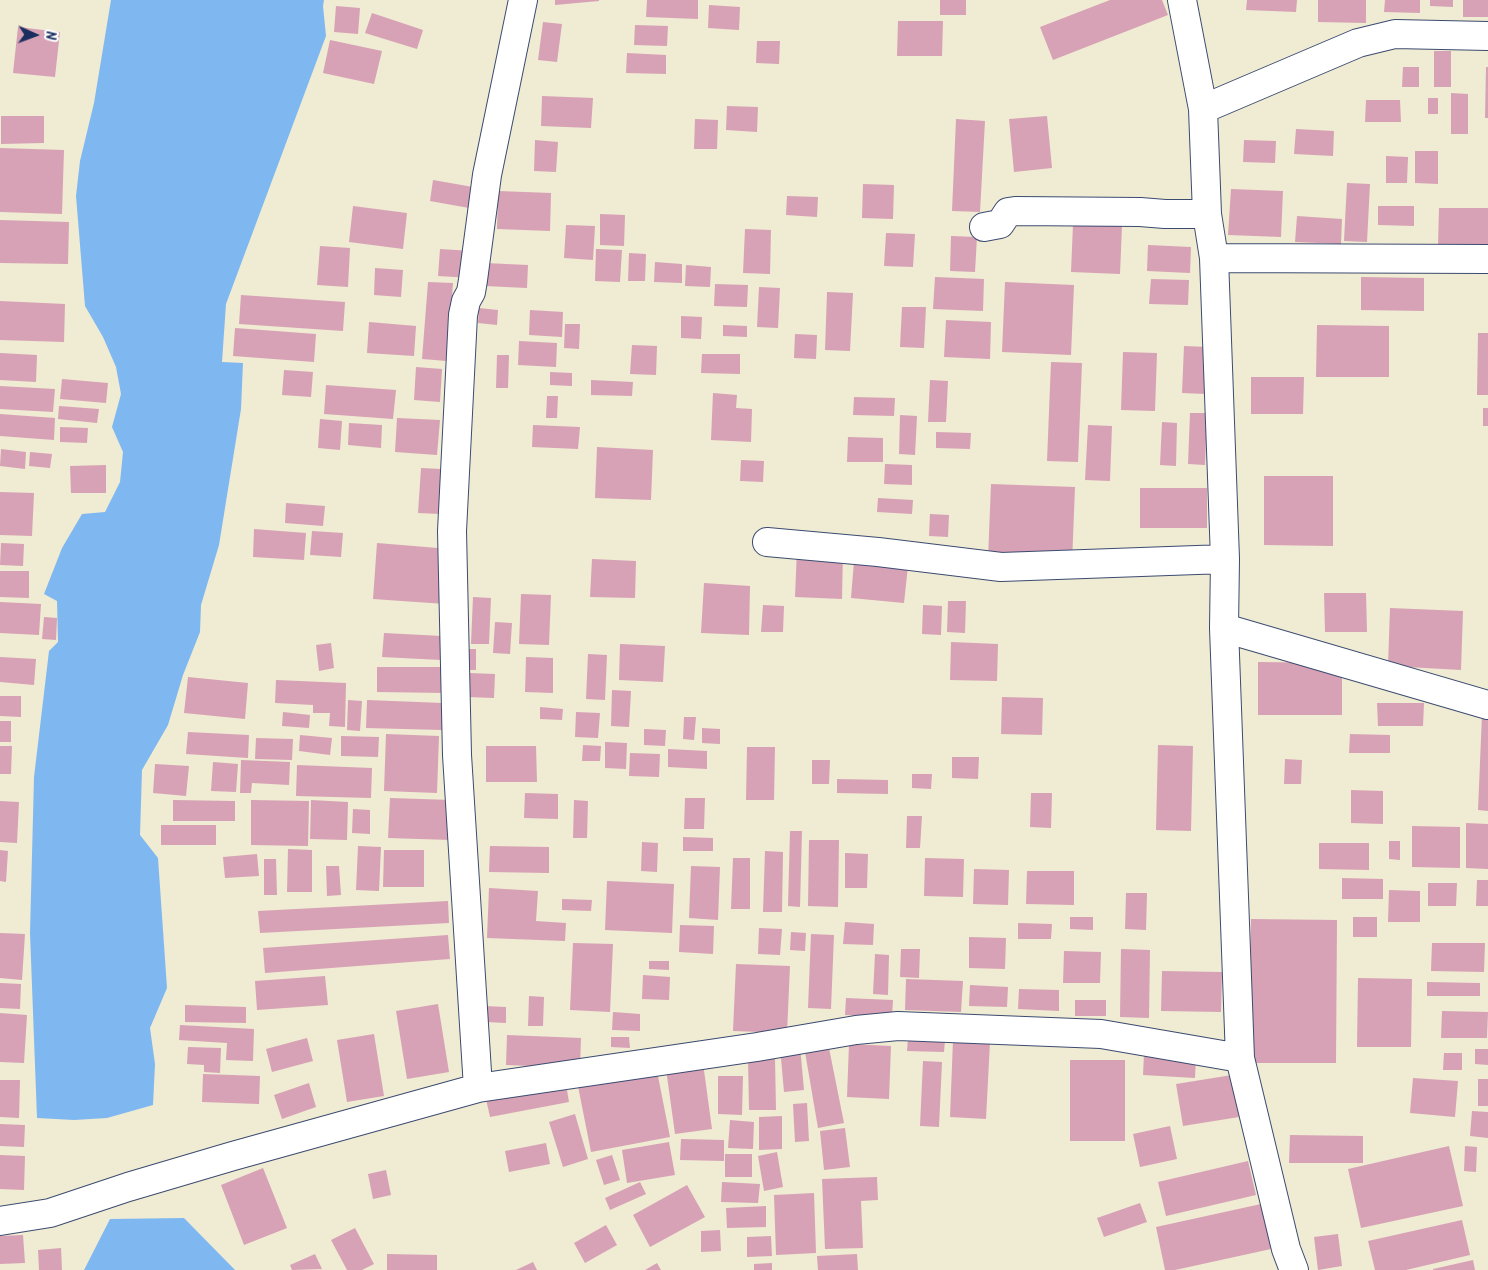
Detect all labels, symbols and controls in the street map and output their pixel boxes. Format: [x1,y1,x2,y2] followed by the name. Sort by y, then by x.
[10,10,60,60] north arrow
[39,31,61,40] text: N

